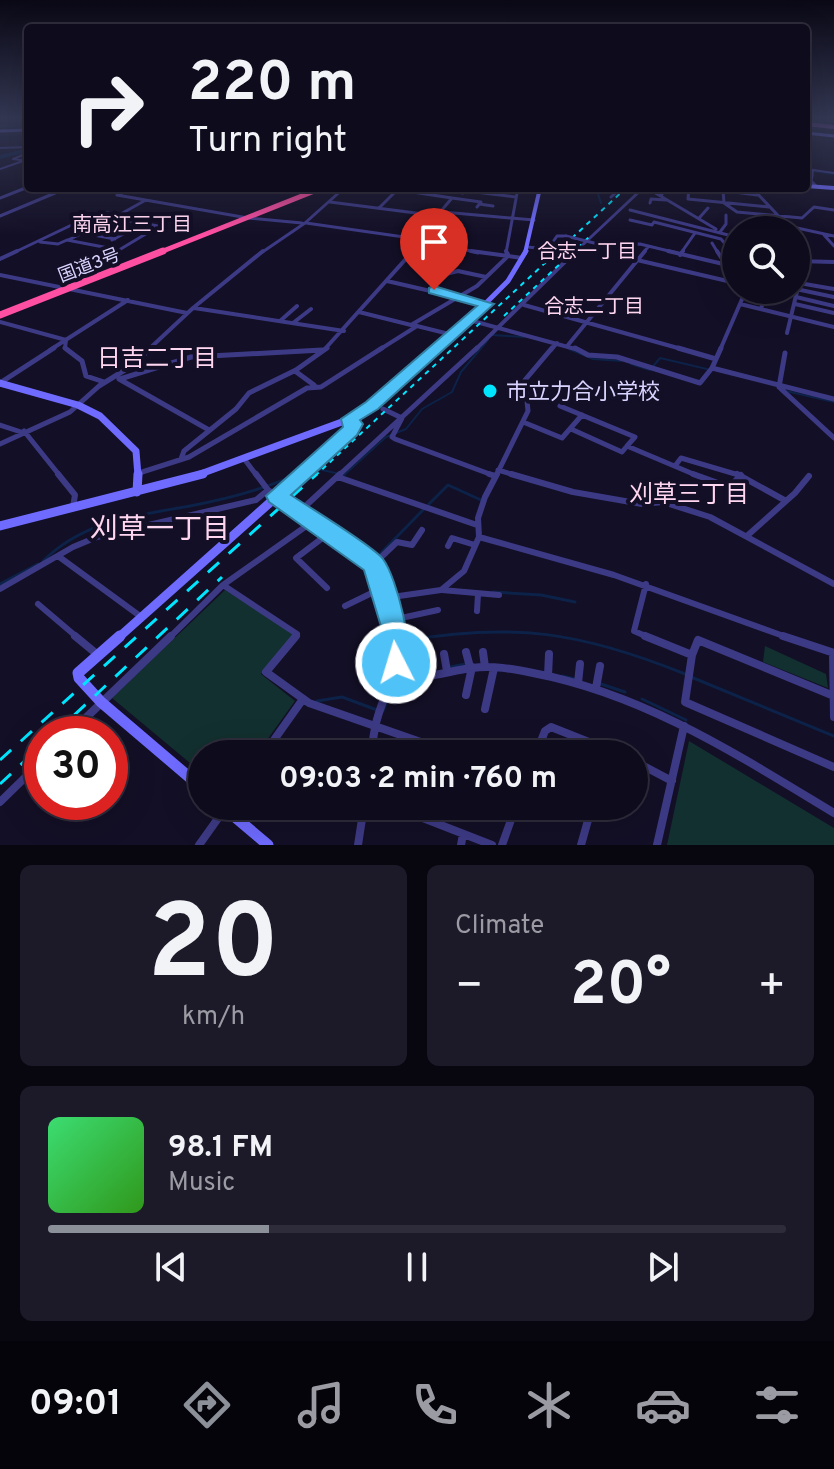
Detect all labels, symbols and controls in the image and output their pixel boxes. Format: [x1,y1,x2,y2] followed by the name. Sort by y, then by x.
[188,50,356,120] text: 220 m
[56,56,160,160] icon: right
[188,119,347,165] text: Turn right
[400,208,468,290] pin
[72,213,192,239] district label: 南高江三丁目
[722,216,810,304] map controls
[722,216,810,304] button: search
[412,220,456,264] icon: arrive
[537,240,637,266] district label: 合志一丁目
[55,244,124,289] street label: 国道3号
[544,295,644,321] district label: 合志二丁目
[97,345,217,375] district label: 日吉二丁目
[506,380,660,407] place label: 市立力合小学校
[481,382,499,400] marker: 市立力合小学校
[629,481,749,511] district label: 刈草三丁目
[90,513,230,549] district label: 刈草一丁目
[354,621,438,705] position arrow
[24,716,128,820] speed limit sign: 30
[279,761,557,798] text: 09:03 · 2 min · 760 m
[148,883,279,1015] text: 20
[455,910,544,943] text: Climate
[570,950,671,1026] text: 20°
[455,960,483,1016] text: −
[758,960,786,1016] text: +
[182,1001,245,1034] text: km/h
[168,1130,273,1167] text: 98.1 FM
[168,1167,235,1200] text: Music
[149,1245,193,1289] icon: previous
[395,1245,439,1289] icon: pause
[641,1245,685,1289] icon: next
[179,1377,235,1433] icon: directions
[293,1377,349,1433] icon: music
[407,1377,463,1433] icon: phone
[521,1377,577,1433] icon: climate
[635,1377,691,1433] icon: car
[749,1377,805,1433] icon: filters
[29,1382,122,1428] text: 09:01

